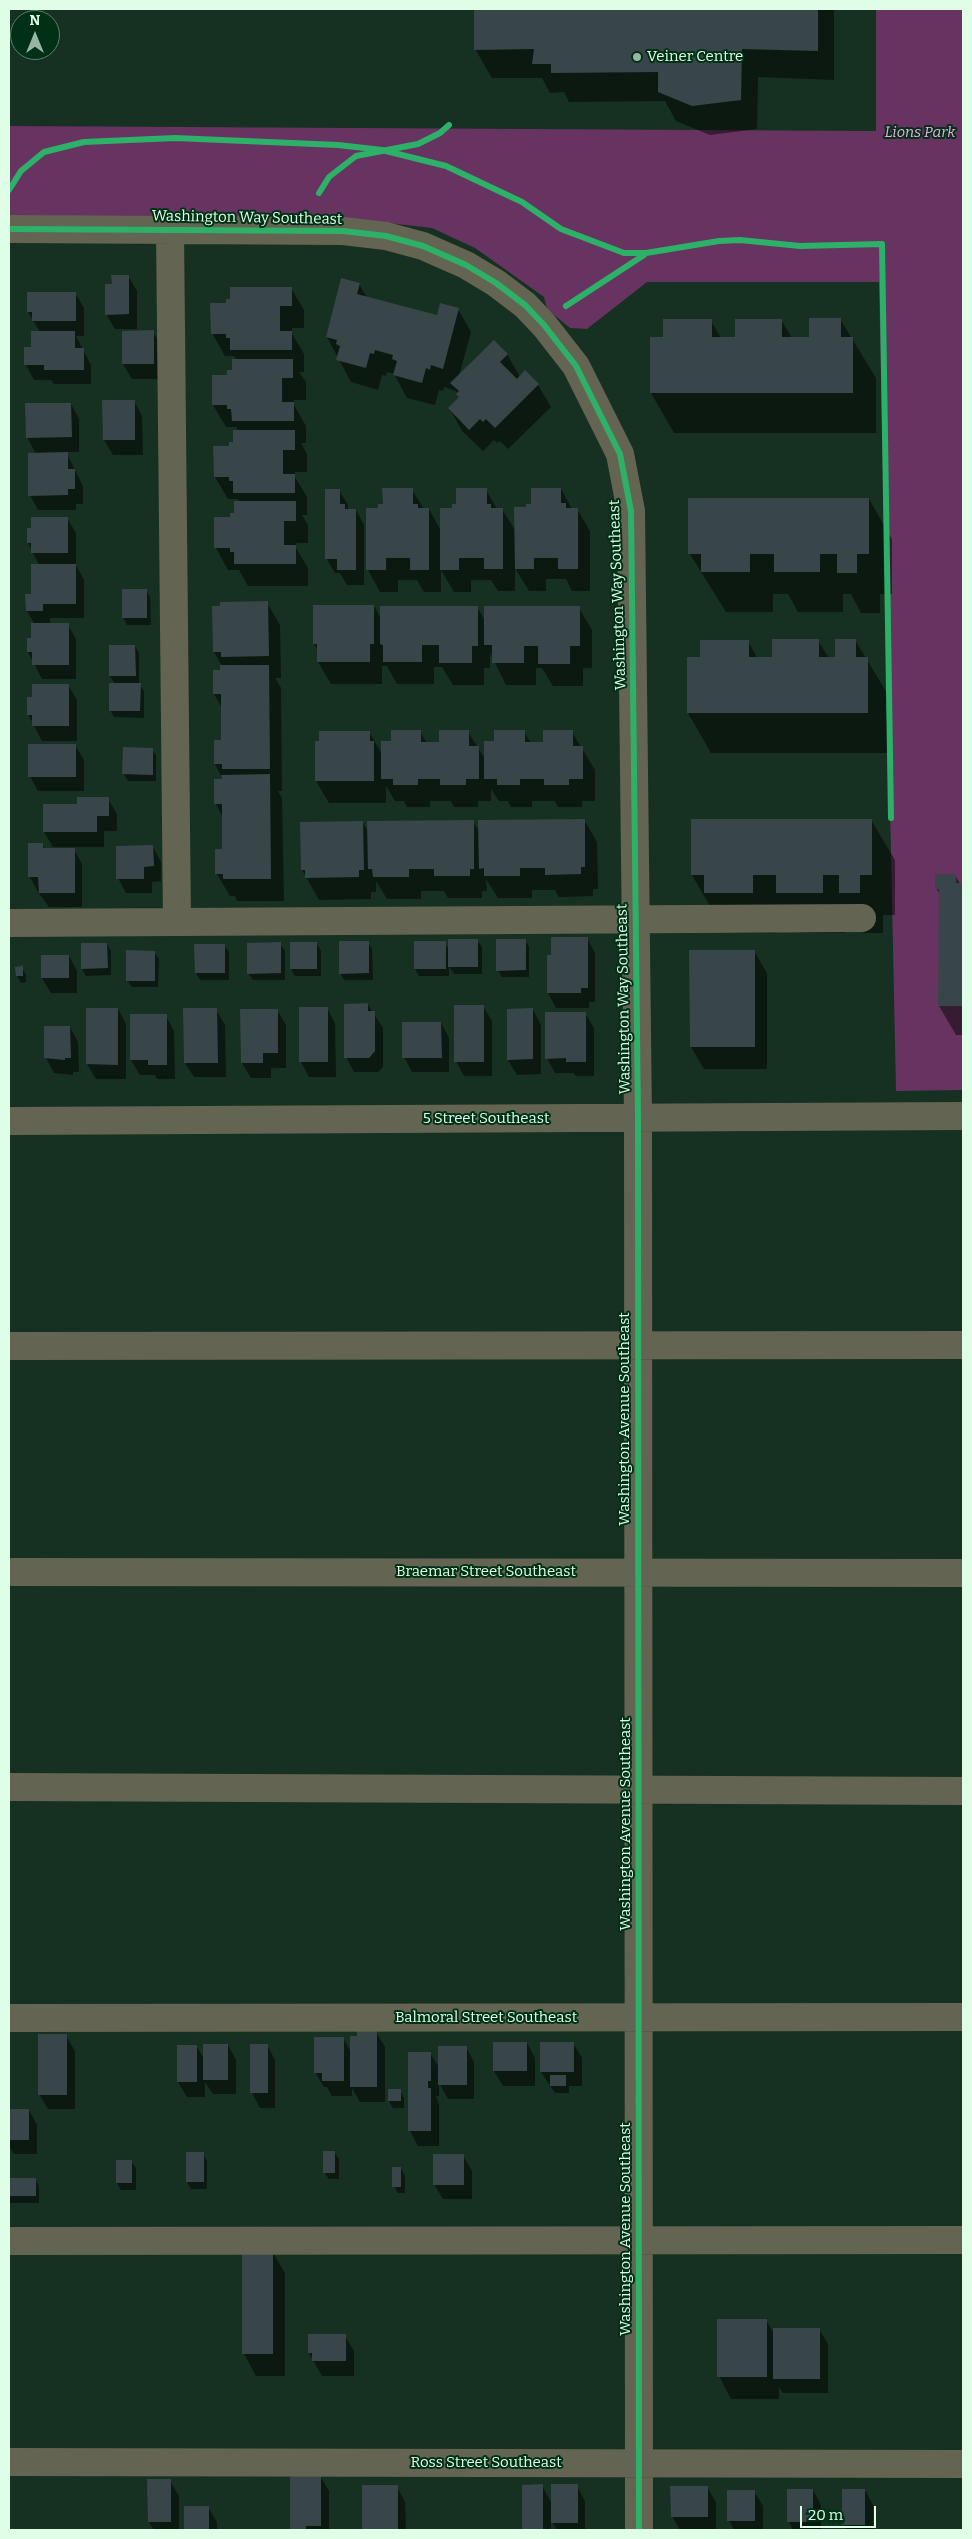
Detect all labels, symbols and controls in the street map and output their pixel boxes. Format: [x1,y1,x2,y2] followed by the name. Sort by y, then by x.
[10,10,60,60] north arrow
[30,12,40,29] text: N
[647,48,743,66] place label: Veiner Centre
[631,51,643,63] marker: Veiner Centre
[885,124,955,142] park label: Lions Park
[152,207,342,229] street label: Washington Way Southeast
[606,499,630,691] street label: Washington Way Southeast
[613,904,635,1094] street label: Washington Way Southeast
[423,1110,549,1128] street label: 5 Street Southeast
[616,1312,634,1526] street label: Washington Avenue Southeast
[396,1563,576,1581] street label: Braemar Street Southeast
[617,1717,635,1931] street label: Washington Avenue Southeast
[395,2009,577,2027] street label: Balmoral Street Southeast
[617,2122,635,2336] street label: Washington Avenue Southeast
[410,2454,562,2472] street label: Ross Street Southeast
[802,2496,878,2528] scale bar
[808,2506,843,2524] text: 20 m

